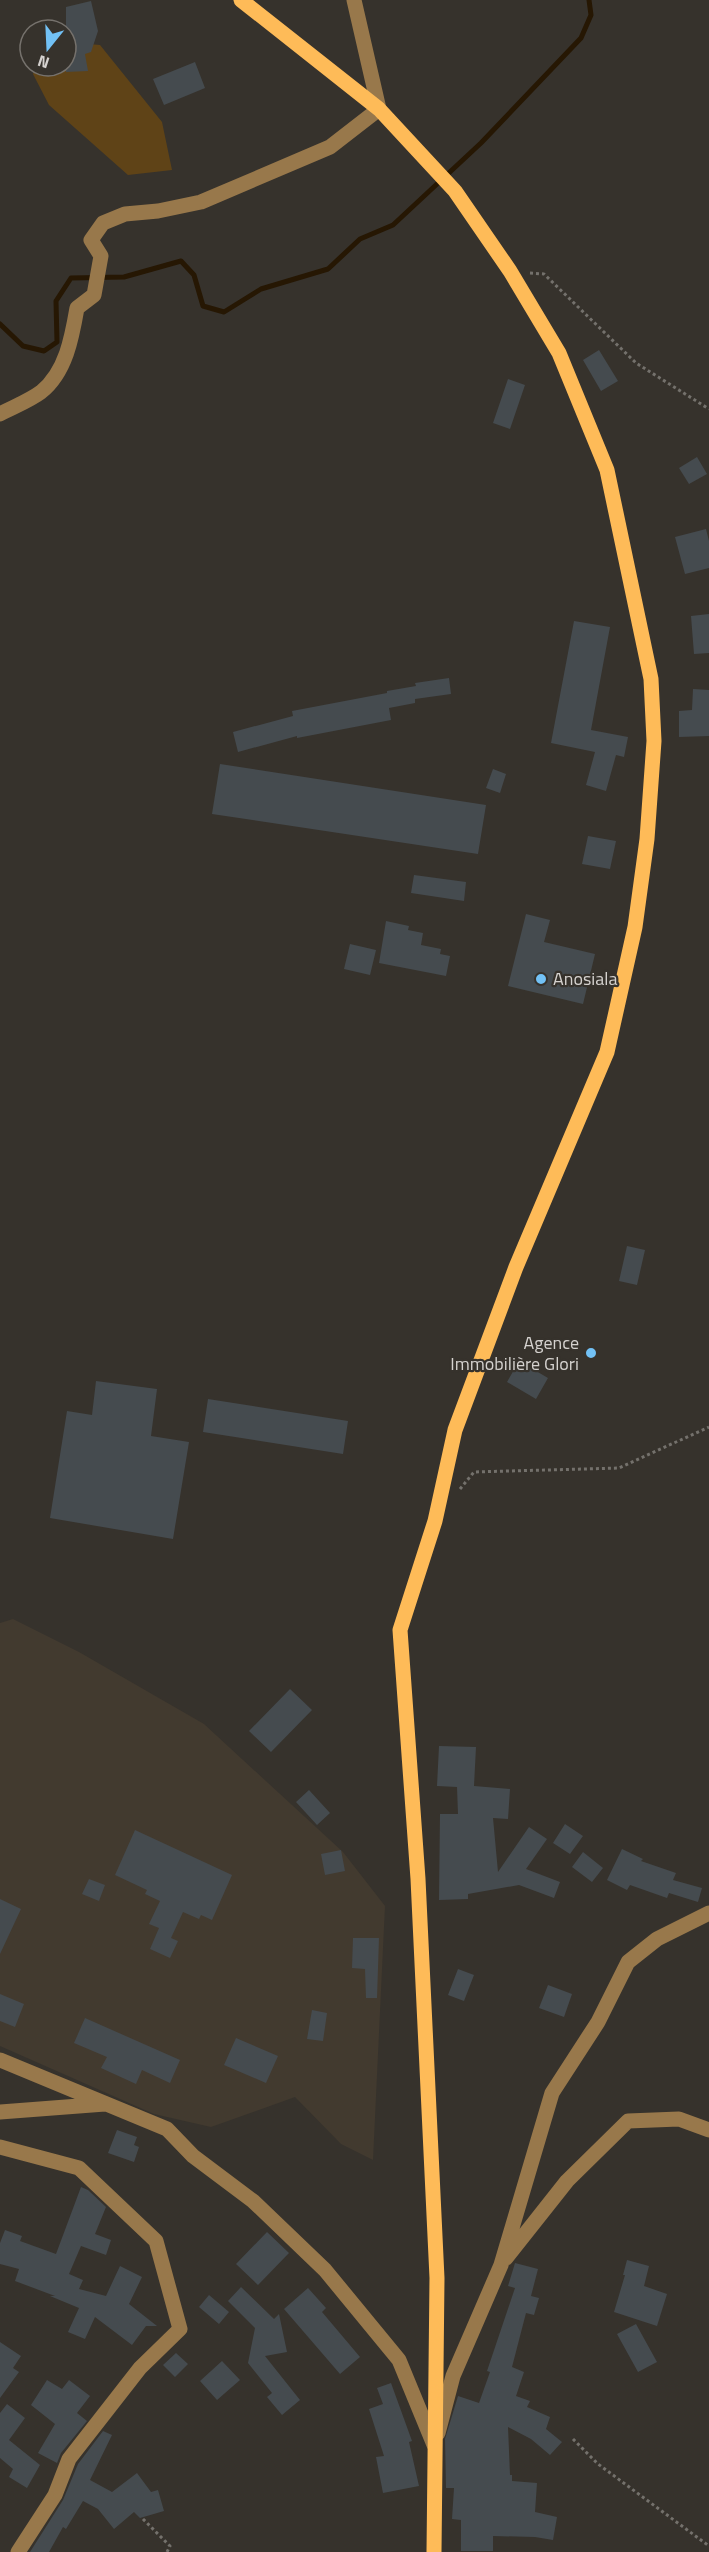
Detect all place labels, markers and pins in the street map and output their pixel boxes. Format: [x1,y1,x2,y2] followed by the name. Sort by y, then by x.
[553,965,617,992] place label: Anosiala
[534,972,548,986] marker: Anosiala
[450,1329,579,1377] place label: Agence Immobilière Glori
[584,1346,598,1360] marker: Agence Immobilière Glori

